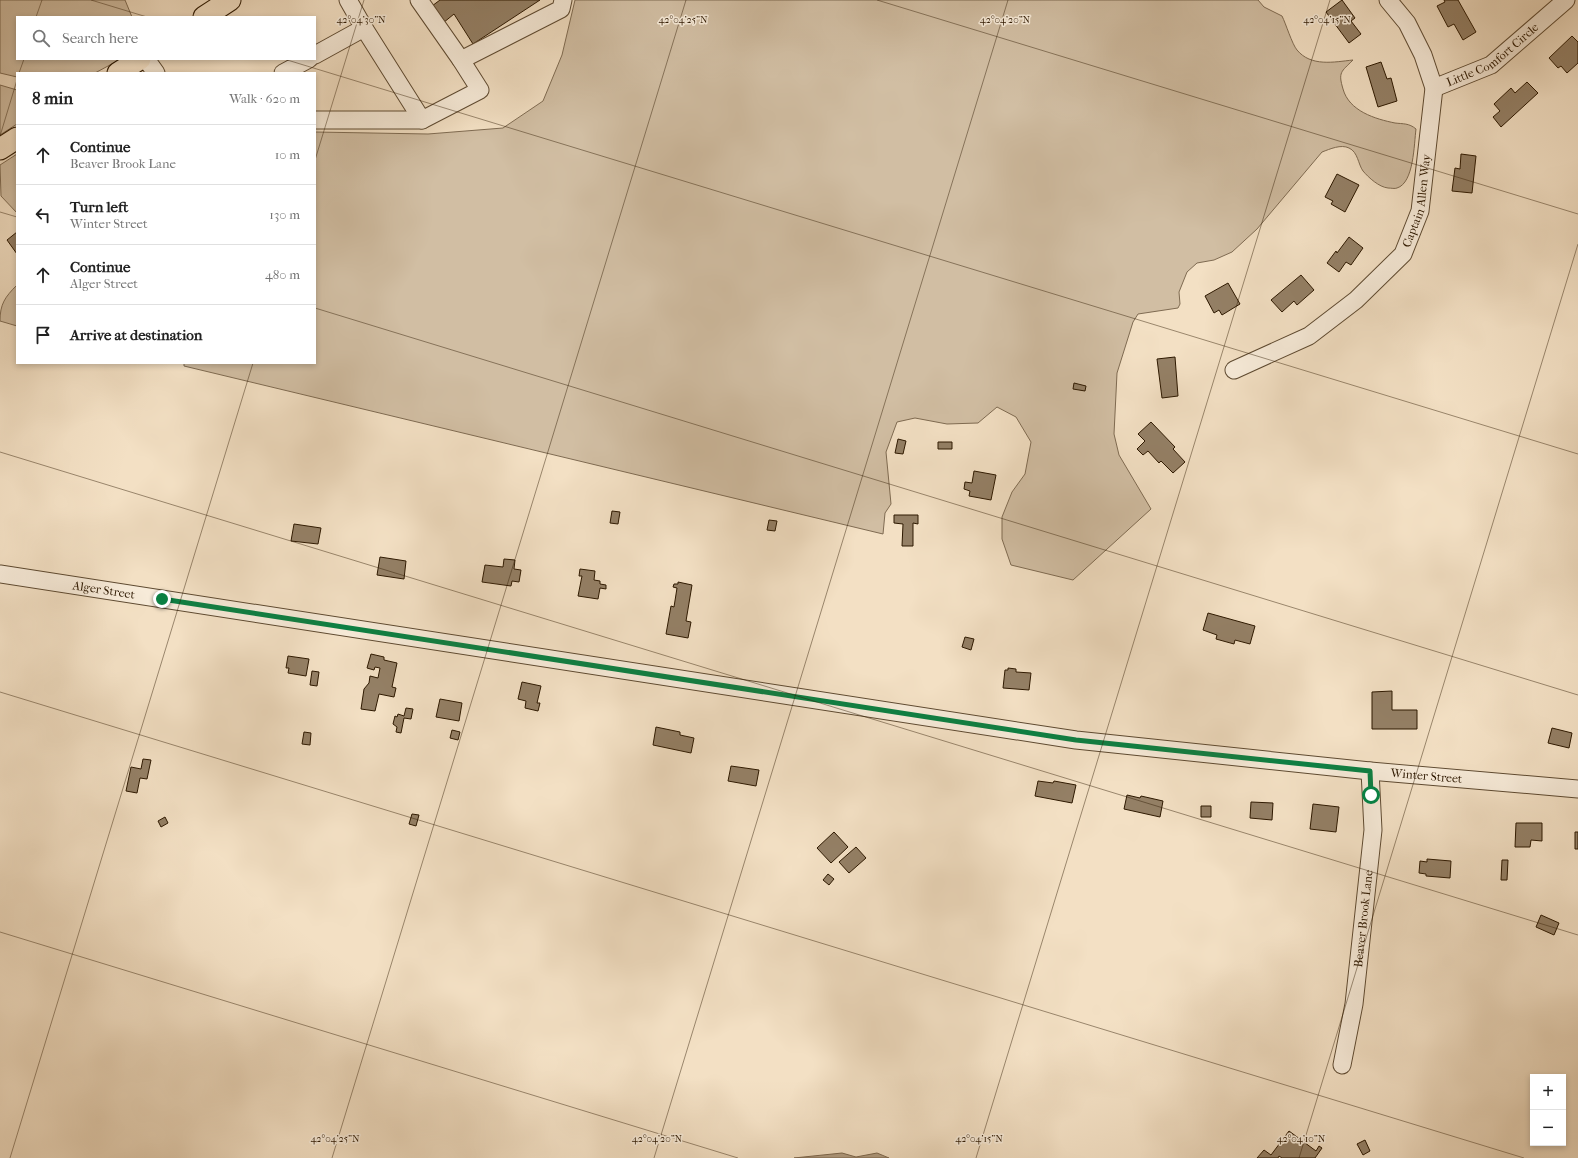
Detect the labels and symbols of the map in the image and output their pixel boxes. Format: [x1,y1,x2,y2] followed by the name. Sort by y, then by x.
[336,14,386,26] text: 42°04'30"N
[658,14,708,26] text: 42°04'25"N
[980,14,1031,26] text: 42°04'20"N
[1303,14,1351,26] text: 42°04'15"N
[1444,20,1541,89] street label: Little Comfort Circle
[1399,153,1434,249] street label: Captain Allen Way
[71,578,137,602] street label: Alger Street
[153,590,171,608] route end
[1389,766,1463,786] street label: Winter Street
[1362,786,1380,804] route start
[1351,869,1376,968] street label: Beaver Brook Lane
[310,1133,360,1145] text: 42°04'25"N
[632,1133,683,1145] text: 42°04'20"N
[955,1133,1003,1145] text: 42°04'15"N
[1277,1133,1326,1145] text: 42°04'10"N

